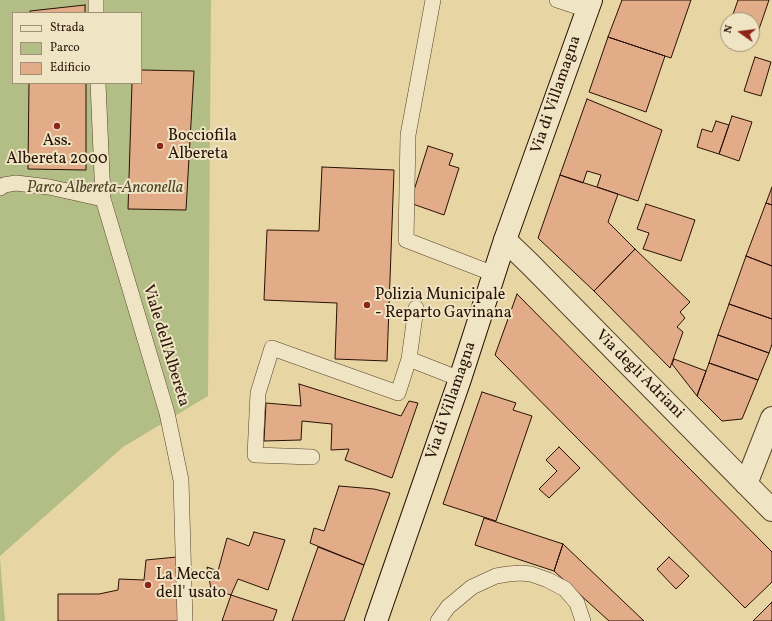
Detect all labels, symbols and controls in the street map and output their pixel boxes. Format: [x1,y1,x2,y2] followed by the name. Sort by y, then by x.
[12,12,142,84] legend
[720,12,760,52] north arrow
[50,20,85,36] text: Strada
[721,24,737,35] text: N
[528,33,586,157] street label: Via di Villamagna
[50,40,80,56] text: Parco
[50,60,90,76] text: Edificio
[52,121,62,131] marker: Ass. Albereta 2000
[168,127,237,165] place label: Bocciofila Albereta
[6,132,108,170] place label: Ass. Albereta 2000
[155,141,165,151] marker: Bocciofila Albereta
[27,179,183,199] park label: Parco Albereta-Anconella
[137,283,193,409] street label: Viale dell'Albereta
[375,286,512,324] place label: Polizia Municipale - Reparto Gavinana
[362,300,372,310] marker: Polizia Municipale - Reparto Gavinana
[591,327,687,423] street label: Via degli Adriani
[423,339,481,463] street label: Via di Villamagna
[156,566,226,604] place label: La Mecca dell' usato
[143,580,153,590] marker: La Mecca dell' usato

